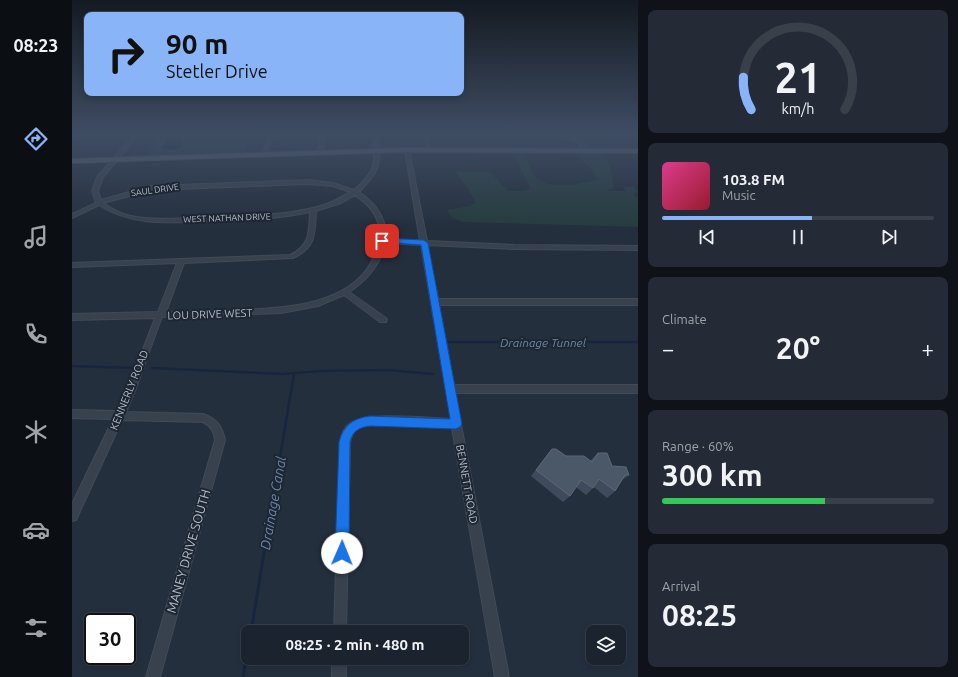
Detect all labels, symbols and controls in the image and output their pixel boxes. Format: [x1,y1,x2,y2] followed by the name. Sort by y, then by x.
[100,28,152,80] icon: right
[166,28,228,59] text: 90 m
[13,35,59,55] text: 08:23
[775,54,821,101] text: 21
[166,61,268,81] text: Stetler Drive
[782,100,814,116] text: km/h
[22,125,50,153] icon: directions
[722,171,785,188] text: 103.8 FM
[130,182,180,198] street label: SAUL DRIVE
[722,188,756,202] text: Music
[183,211,271,225] street label: WEST NATHAN DRIVE
[22,223,50,251] icon: music
[365,224,399,258] pin
[696,226,718,248] icon: previous
[787,226,809,248] icon: pause
[878,226,900,248] icon: next
[371,230,393,252] icon: arrive
[167,307,253,321] street label: LOU DRIVE WEST
[662,312,707,326] text: Climate
[22,320,50,348] icon: phone
[776,331,820,365] text: 20°
[500,336,587,349] water label: Drainage Tunnel
[662,336,674,361] text: −
[922,336,934,361] text: +
[107,348,151,432] street label: KENNERLY ROAD
[22,418,50,446] icon: climate
[662,439,734,453] text: Range · 60%
[454,443,480,525] street label: BENNETT ROAD
[257,455,289,551] water label: Drainage Canal
[662,458,763,492] text: 300 km
[164,488,212,614] street label: MANEY DRIVE SOUTH
[22,516,50,544] icon: car
[321,532,363,574] position arrow
[662,579,700,593] text: Arrival
[662,598,737,632] text: 08:25
[84,613,136,665] speed limit sign: 30
[22,614,50,642] icon: filters
[586,625,626,665] map controls
[586,625,626,665] button: layers
[286,636,424,653] text: 08:25 · 2 min · 480 m

